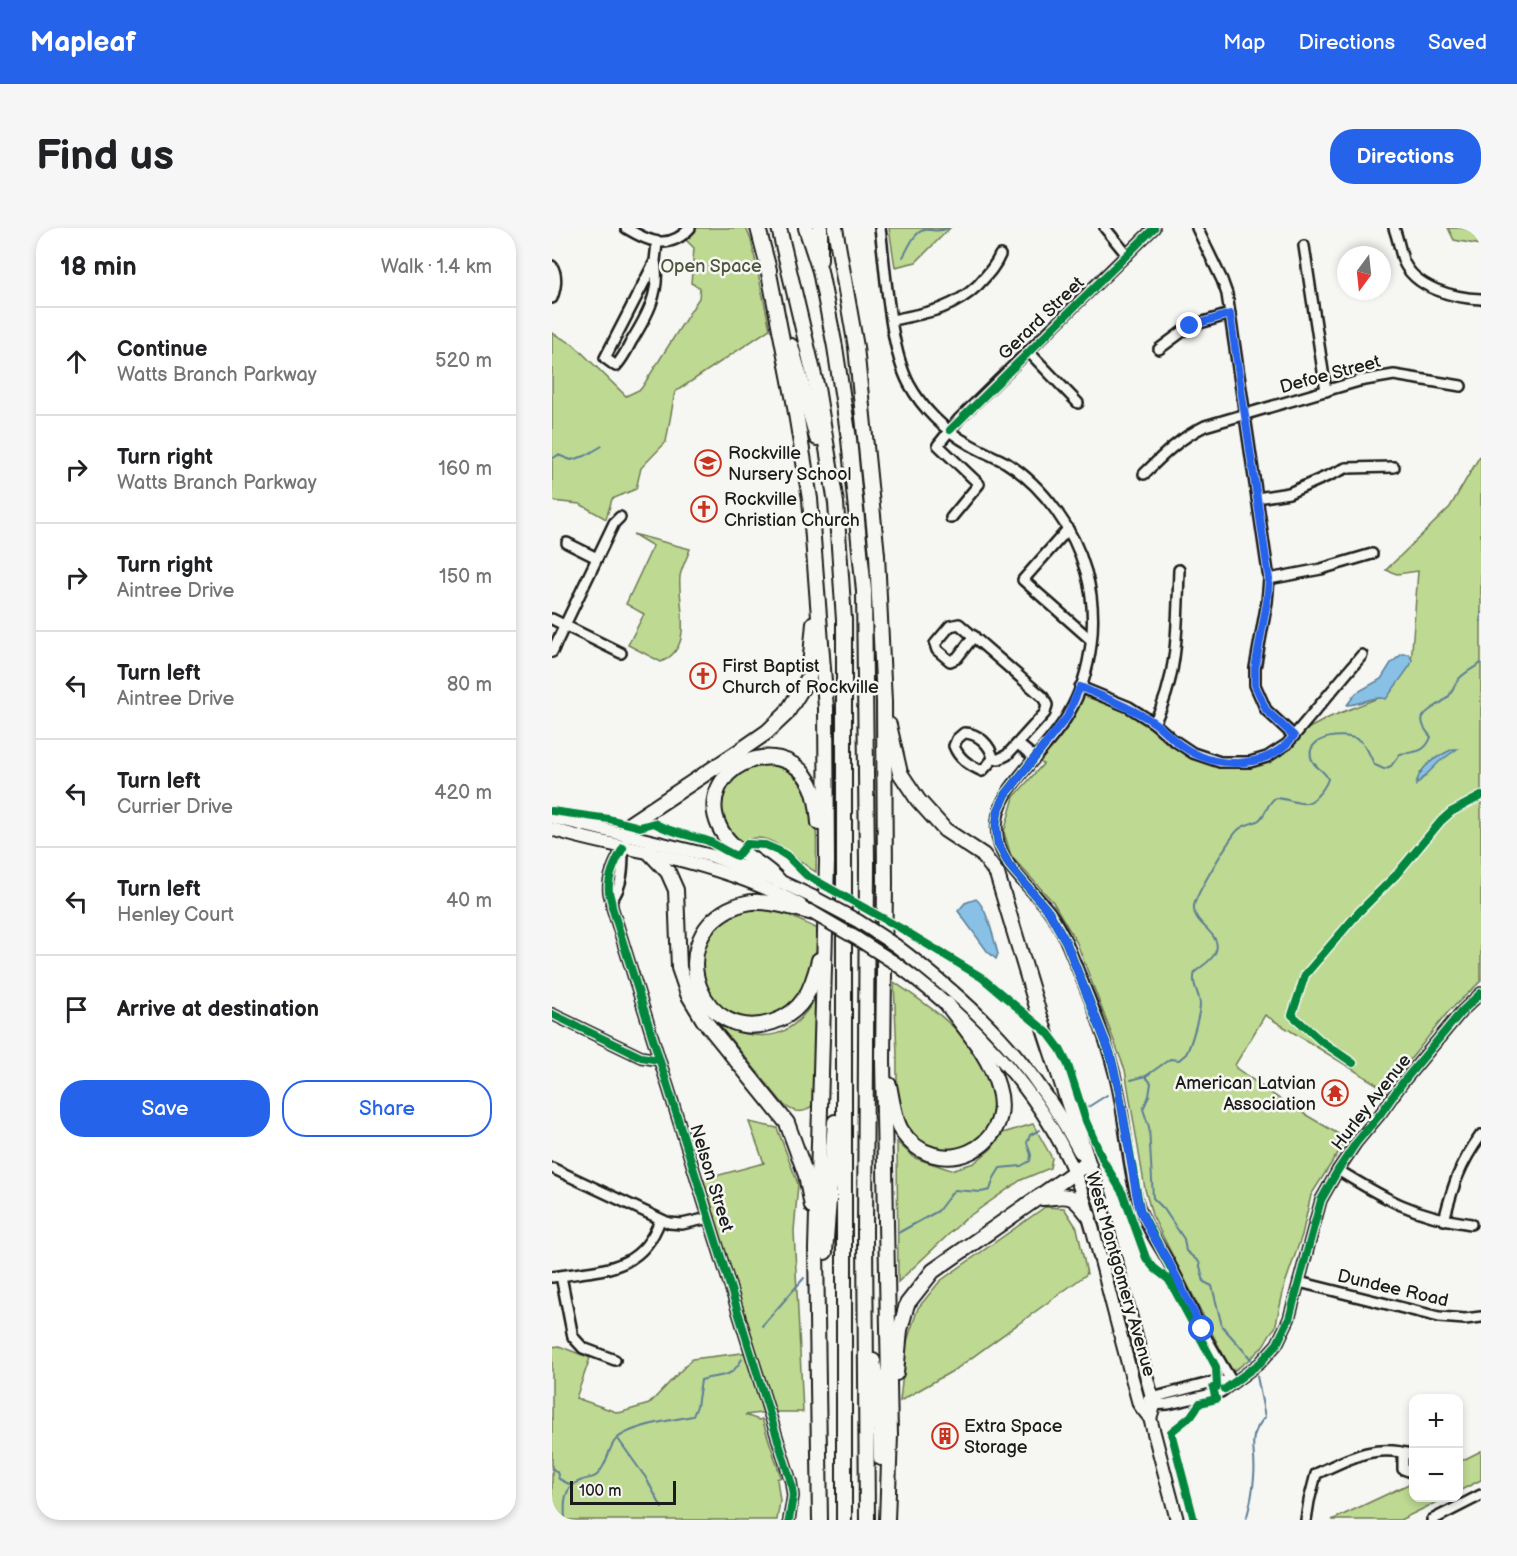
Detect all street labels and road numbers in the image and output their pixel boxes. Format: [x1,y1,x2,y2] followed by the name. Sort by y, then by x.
[994,272,1089,364] street label: Gerard Street
[1278,351,1383,398] street label: Defoe Street
[1327,1050,1416,1155] street label: Hurley Avenue
[685,1122,738,1235] street label: Nelson Street
[1081,1169,1160,1379] street label: West Montgomery Avenue
[1335,1266,1450,1311] street label: Dundee Road

